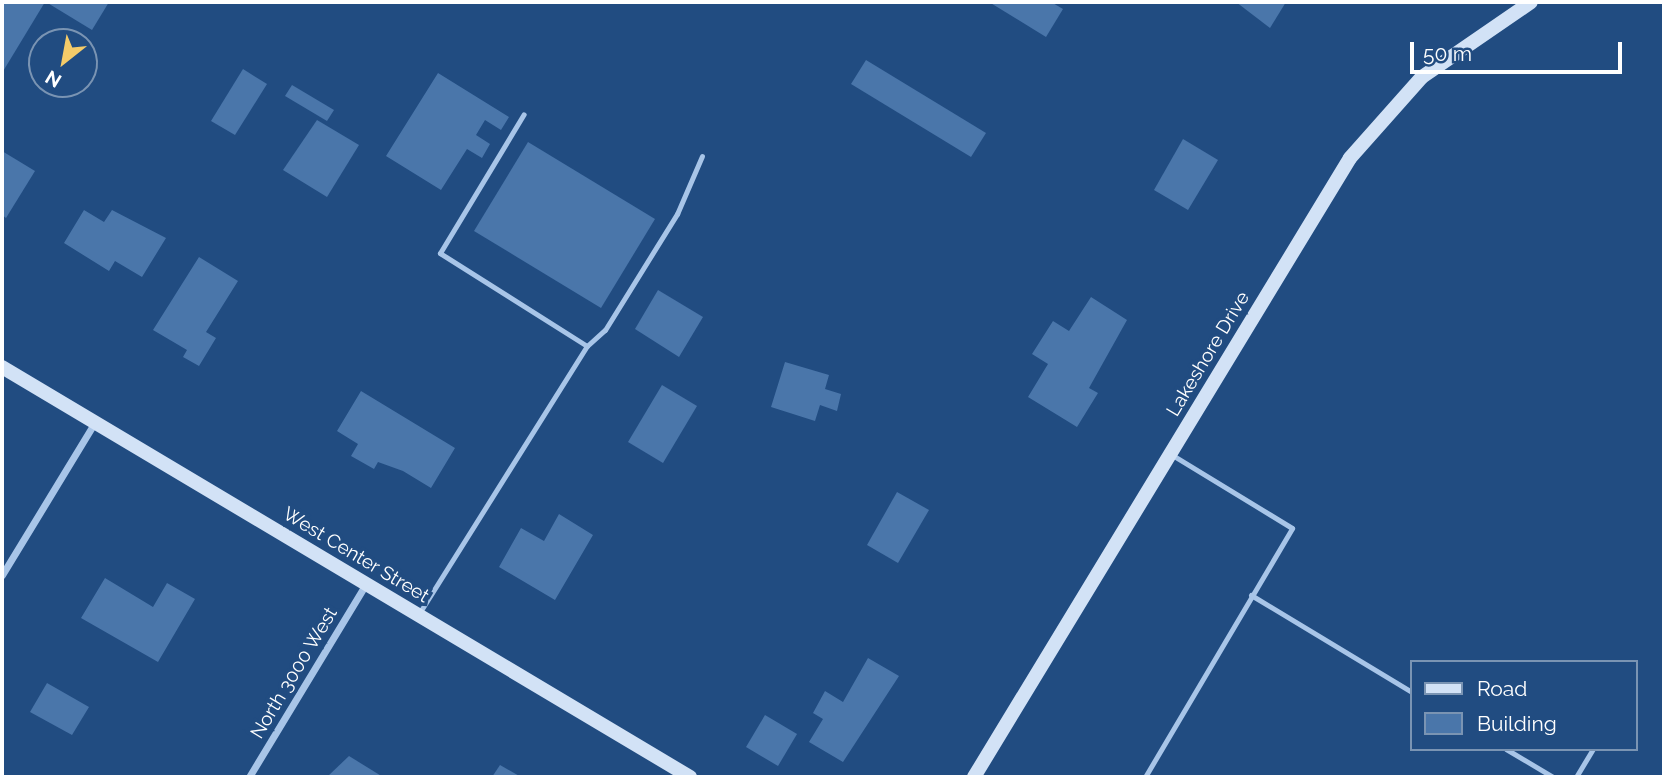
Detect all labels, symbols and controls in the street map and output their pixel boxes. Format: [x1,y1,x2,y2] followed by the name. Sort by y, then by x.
[28,28,98,98] north arrow
[1414,28,1626,72] scale bar
[1423,41,1472,66] text: 50 m
[41,66,65,92] text: N
[1162,288,1254,420] street label: Lakeshore Drive
[279,502,433,608] street label: West Center Street
[246,603,342,743] street label: North 3000 West
[1410,660,1638,751] legend
[1477,676,1527,701] text: Road
[1477,711,1557,736] text: Building

